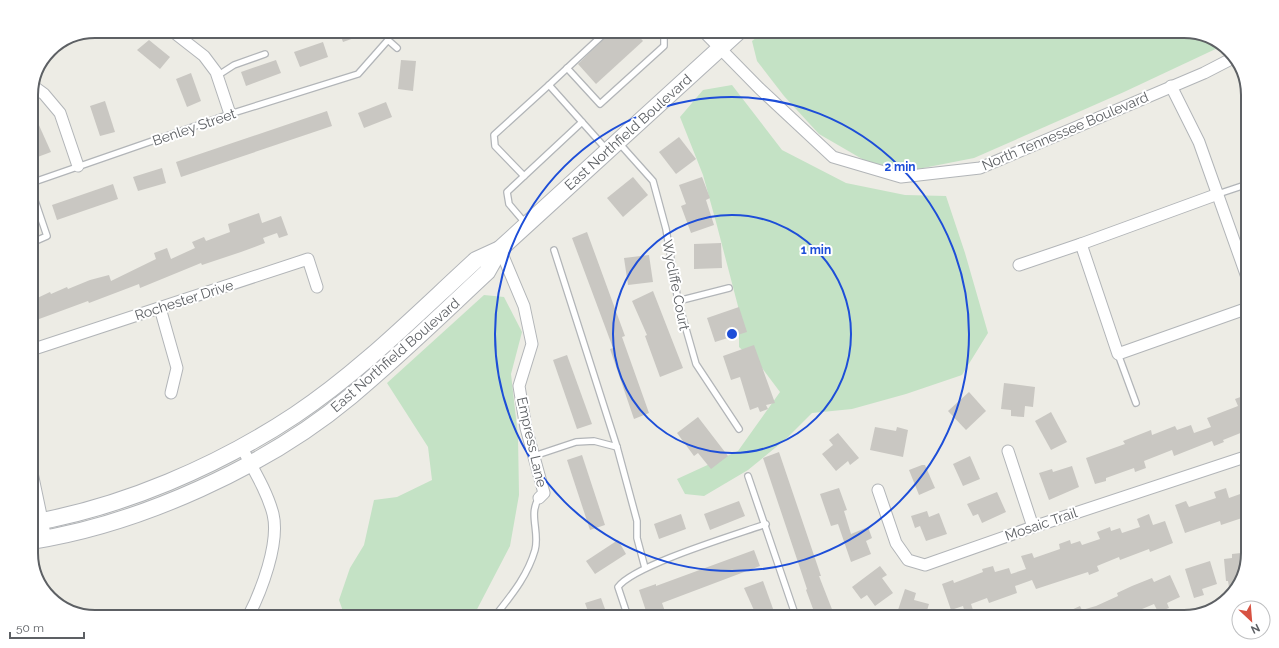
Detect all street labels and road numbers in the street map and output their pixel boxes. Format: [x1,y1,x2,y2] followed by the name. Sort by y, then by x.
[561,71,695,193] street label: East Northfield Boulevard
[979,89,1151,173] street label: North Tennessee Boulevard
[150,105,238,149] street label: Benley Street
[659,238,693,332] street label: Wycliffe Court
[133,277,235,323] street label: Rochester Drive
[327,295,463,415] street label: East Northfield Boulevard
[514,395,550,489] street label: Empress Lane
[1003,504,1079,544] street label: Mosaic Trail

